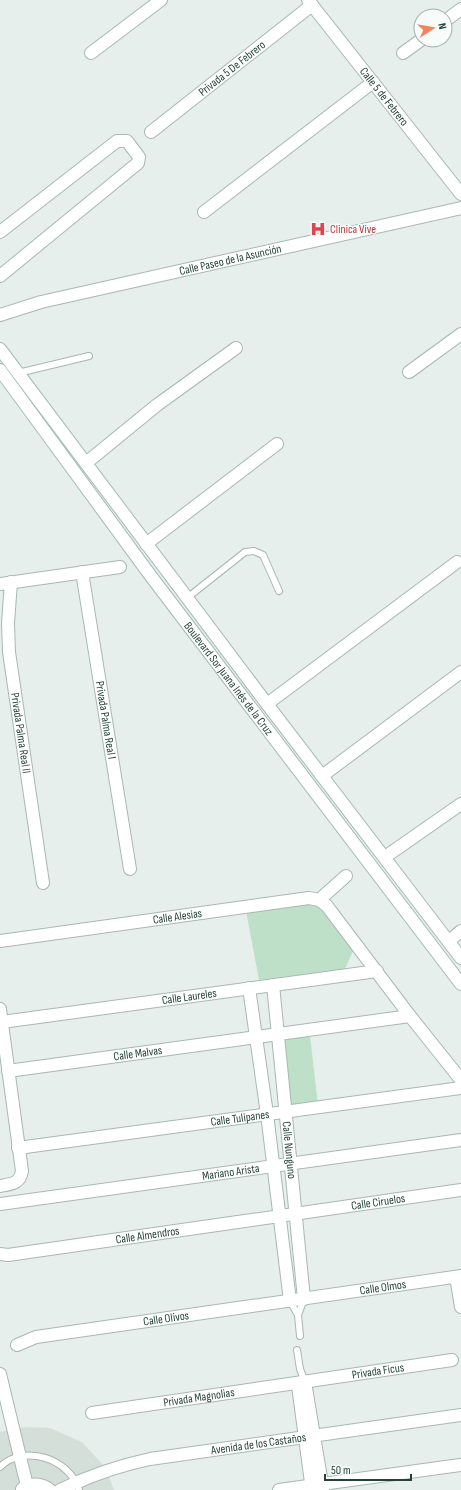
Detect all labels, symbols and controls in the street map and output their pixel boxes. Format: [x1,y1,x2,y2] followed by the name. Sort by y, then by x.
[413,8,453,48] north arrow
[435,22,449,30] text: N
[196,38,269,100] street label: Privada 5 De Febrero
[356,65,412,129] street label: Calle 5 de Febrero
[309,220,327,238] hospital icon: Clinica Vive
[330,222,376,237] place label: Clinica Vive
[178,241,283,279] street label: Calle Paseo de la Asunción
[180,619,277,739] street label: Boulevard Sor Juana Inés de la Cruz
[92,680,119,760] street label: Privada Palma Real I
[7,692,34,774] street label: Privada Palma Real II
[152,906,203,928] street label: Calle Alesias
[161,986,218,1008] street label: Calle Laureles
[113,1043,163,1064] street label: Calle Malvas
[210,1107,270,1130] street label: Calle Tulipanes
[279,1121,299,1180] street label: Calle Nunguno
[201,1161,261,1184] street label: Mariano Arista
[350,1191,406,1214] street label: Calle Ciruelos
[115,1223,180,1247] street label: Calle Almendros
[359,1277,407,1298] street label: Calle Olmos
[142,1308,190,1330] street label: Calle Olivos
[351,1360,405,1383] street label: Privada Ficus
[162,1385,236,1410] street label: Privada Magnolias
[209,1430,307,1458] street label: Avenida de los Castaños
[325,1456,411,1482] scale bar
[331,1463,351,1478] text: 50 m

